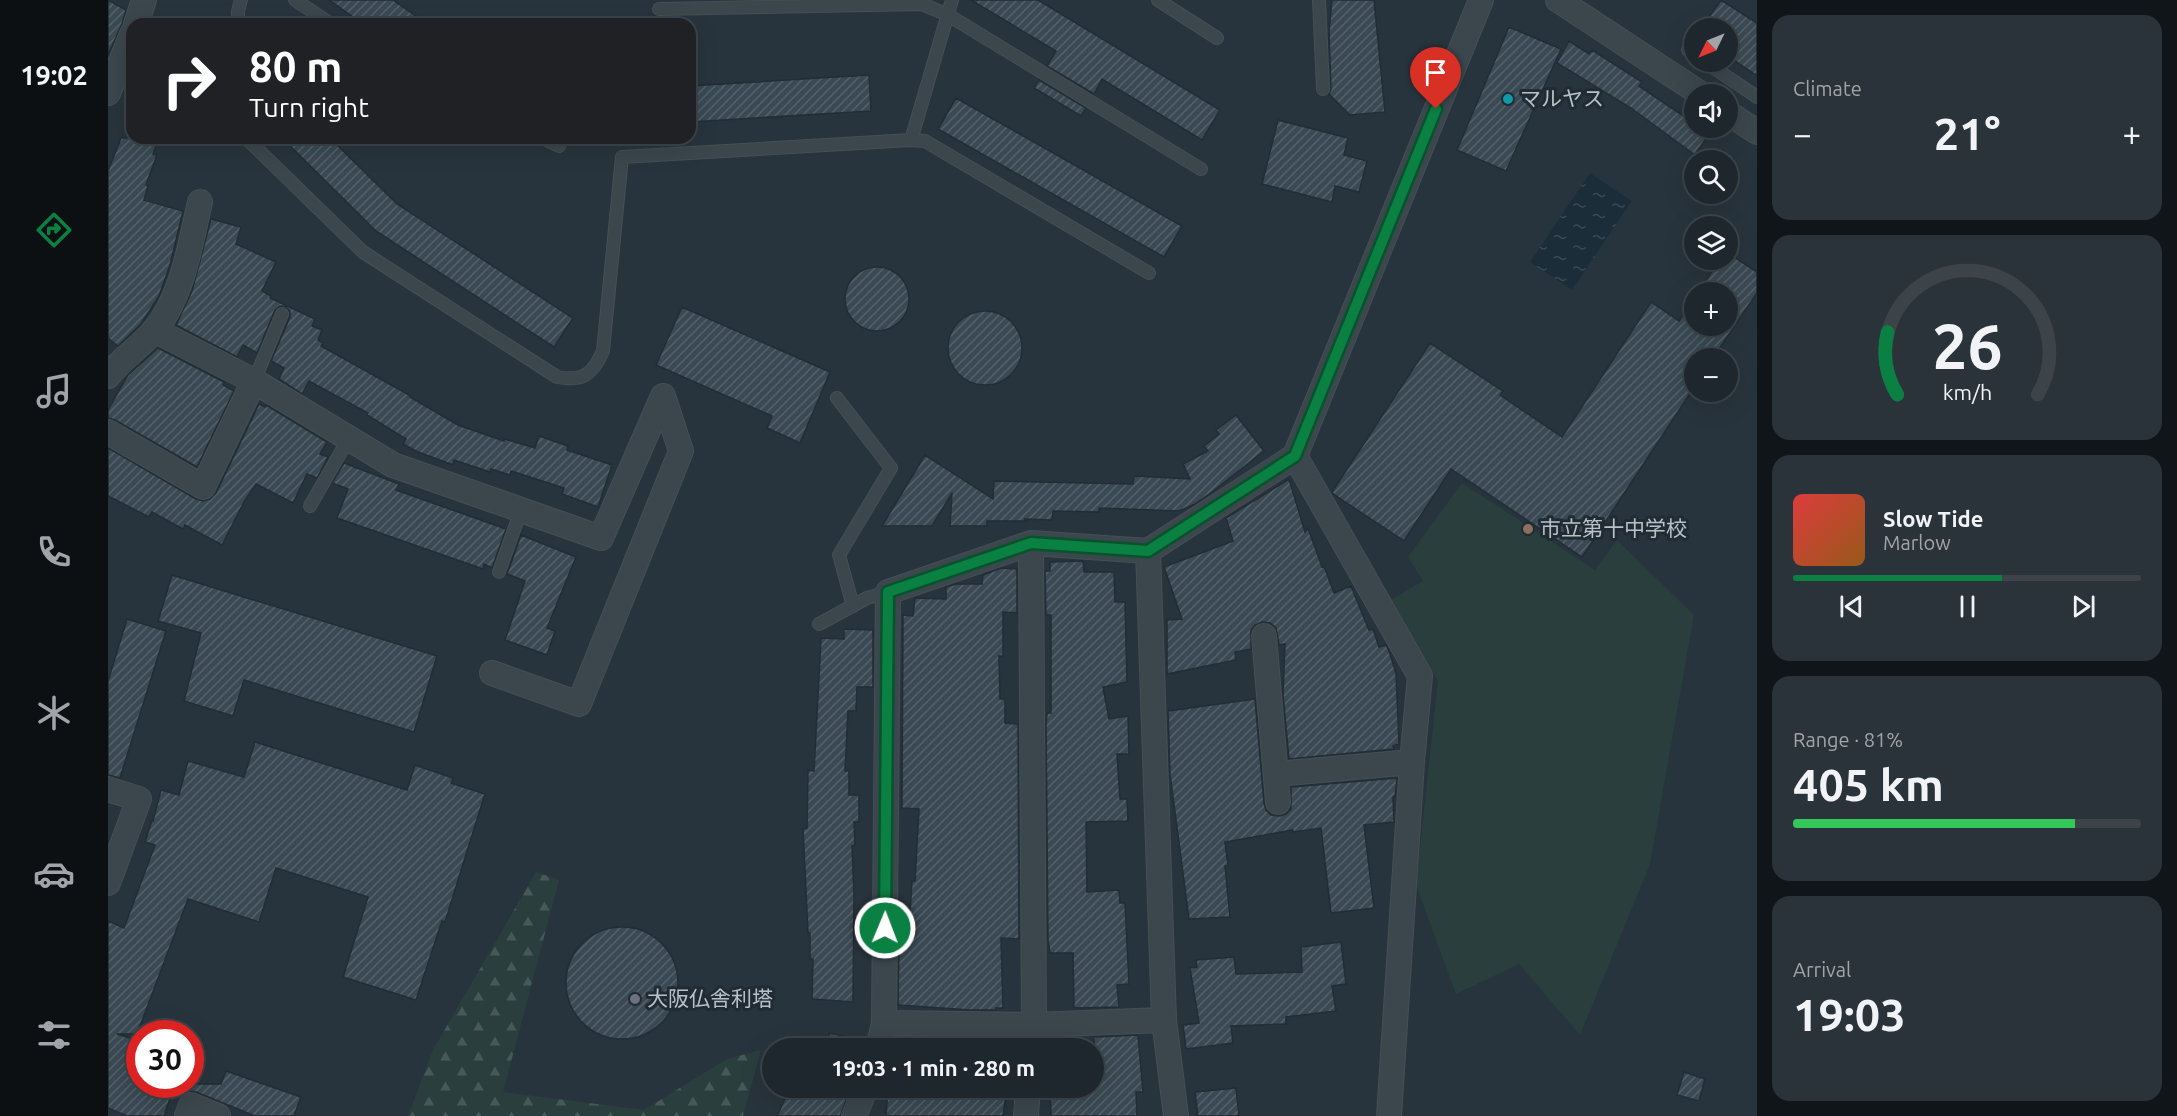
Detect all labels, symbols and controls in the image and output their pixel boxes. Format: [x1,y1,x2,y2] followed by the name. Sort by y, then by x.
[1684,18,1738,72] north arrow
[1684,18,1738,402] map controls
[150,42,228,120] icon: right
[249,43,343,90] text: 80 m
[1410,47,1461,109] pin
[1419,56,1452,89] icon: arrive
[20,60,88,90] text: 19:02
[1793,77,1862,100] text: Climate
[1684,84,1738,138] button: sound
[1520,86,1604,110] place label: マルヤス
[249,92,369,122] text: Turn right
[1501,92,1515,106] marker: マルヤス
[1934,108,2000,159] text: 21°
[1793,115,1812,152] text: −
[2122,115,2141,152] text: +
[1684,150,1738,204] button: search
[33,209,75,251] icon: directions
[1684,216,1738,270] button: layers
[1684,282,1738,336] button: +
[1932,311,2002,381] text: 26
[1684,348,1738,402] button: −
[33,370,75,412] icon: music
[1942,380,1992,404] text: km/h
[1883,506,1983,531] text: Slow Tide
[1540,516,1687,540] place label: 市立第十中学校
[1521,522,1535,536] marker: 市立第十中学校
[33,531,75,573] icon: phone
[1883,531,1951,554] text: Marlow
[1835,590,1868,623] icon: previous
[1951,590,1984,623] icon: pause
[2067,590,2100,623] icon: next
[33,692,75,734] icon: climate
[1793,728,1903,751] text: Range · 81%
[1793,759,1944,810] text: 405 km
[33,853,75,895] icon: car
[853,896,917,960] position arrow
[1793,958,1851,981] text: Arrival
[647,986,773,1010] place label: 大阪仏舎利塔
[1793,989,1906,1040] text: 19:03
[628,992,642,1006] marker: 大阪仏舎利塔
[33,1014,75,1056] icon: filters
[126,1020,204,1098] speed limit sign: 30
[831,1055,1035,1080] text: 19:03 · 1 min · 280 m

